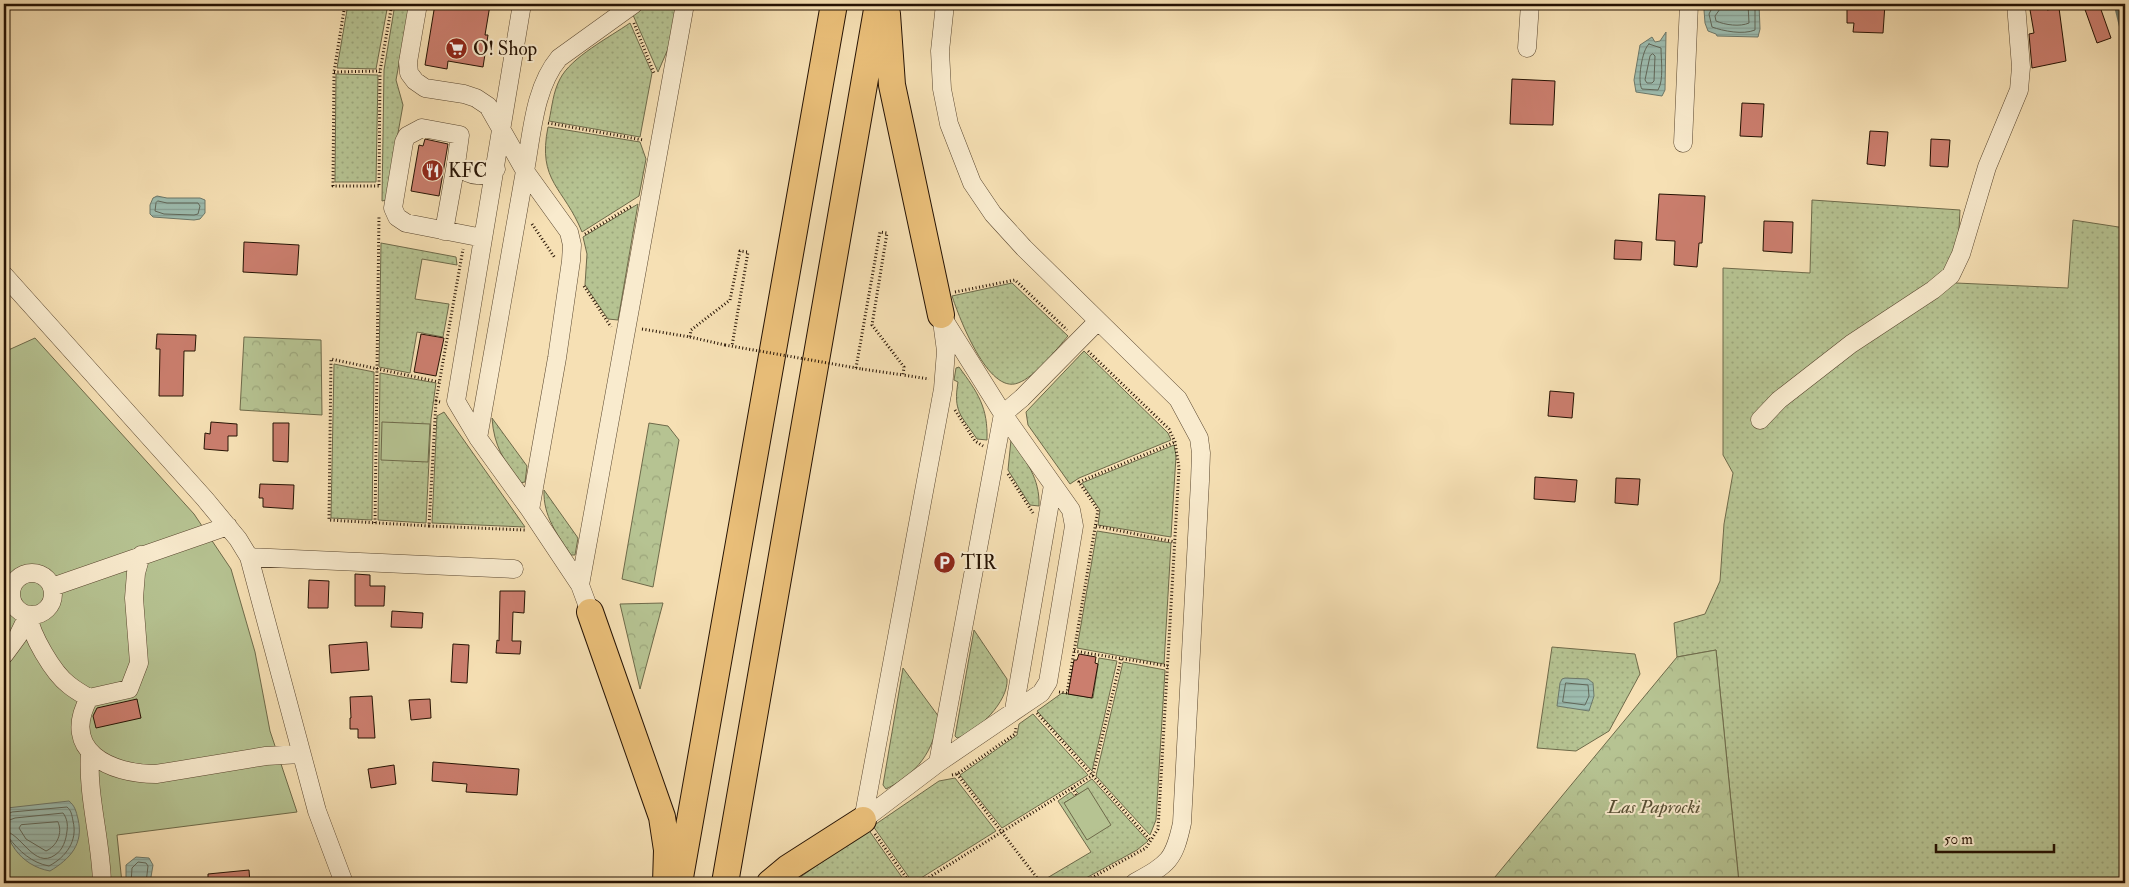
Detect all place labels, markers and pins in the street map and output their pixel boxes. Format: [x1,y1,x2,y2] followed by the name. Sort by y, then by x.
[445,36,469,60] supermarket icon: O! Shop
[473,37,537,62] place label: O! Shop
[420,158,444,182] restaurant icon: KFC
[448,159,487,183] place label: KFC
[933,550,957,574] parking icon: TIR
[961,551,997,575] place label: TIR

